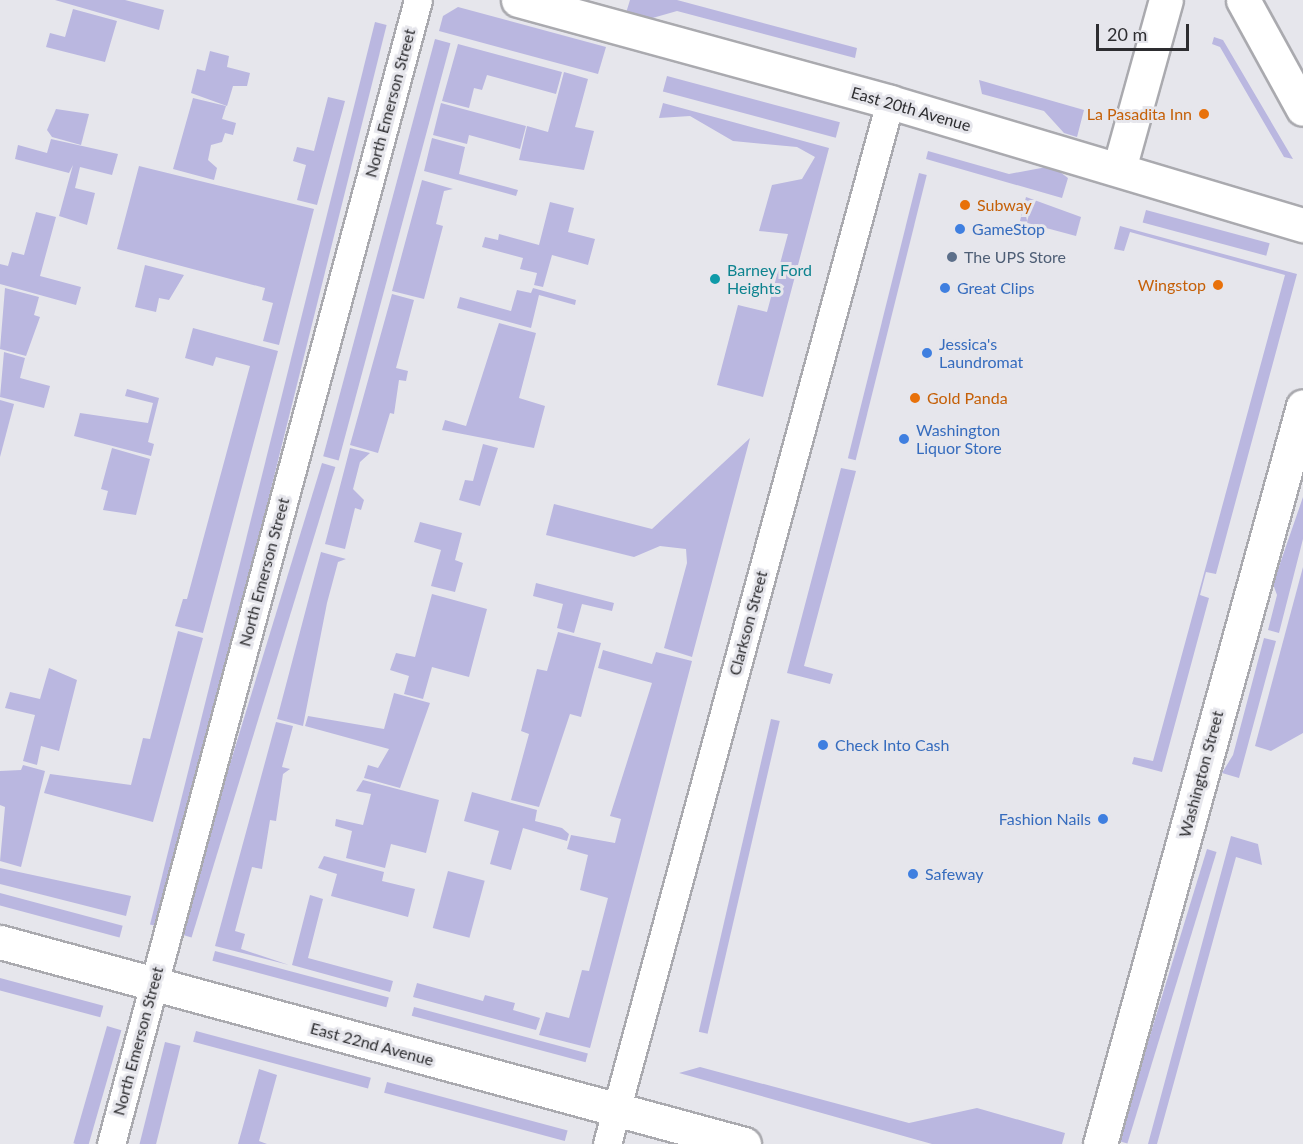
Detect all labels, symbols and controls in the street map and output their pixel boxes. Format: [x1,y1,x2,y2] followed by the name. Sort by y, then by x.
[1099,12,1192,50] scale bar
[1107,23,1147,45] text: 20 m
[361,27,419,179] street label: North Emerson Street
[849,83,973,135] street label: East 20th Avenue
[1087,104,1192,124] place label: La Pasadita Inn
[1197,107,1211,121] marker: La Pasadita Inn
[977,195,1032,215] place label: Subway
[958,198,972,212] marker: Subway
[972,219,1045,239] place label: GameStop
[953,222,967,236] marker: GameStop
[964,247,1066,267] place label: The UPS Store
[945,250,959,264] marker: The UPS Store
[727,260,812,298] place label: Barney Ford Heights
[708,272,722,286] marker: Barney Ford Heights
[1138,275,1206,295] place label: Wingstop
[957,278,1034,298] place label: Great Clips
[1211,278,1225,292] marker: Wingstop
[938,281,952,295] marker: Great Clips
[939,334,1023,372] place label: Jessica's Laundromat
[920,346,934,360] marker: Jessica's Laundromat
[927,388,1008,408] place label: Gold Panda
[908,391,922,405] marker: Gold Panda
[916,420,1002,458] place label: Washington Liquor Store
[897,432,911,446] marker: Washington Liquor Store
[235,496,293,648] street label: North Emerson Street
[725,569,771,677] street label: Clarkson Street
[1175,708,1227,840] street label: Washington Street
[835,735,949,755] place label: Check Into Cash
[816,738,830,752] marker: Check Into Cash
[999,809,1091,829] place label: Fashion Nails
[1096,812,1110,826] marker: Fashion Nails
[925,864,984,884] place label: Safeway
[906,867,920,881] marker: Safeway
[109,965,167,1117] street label: North Emerson Street
[308,1018,436,1070] street label: East 22nd Avenue

